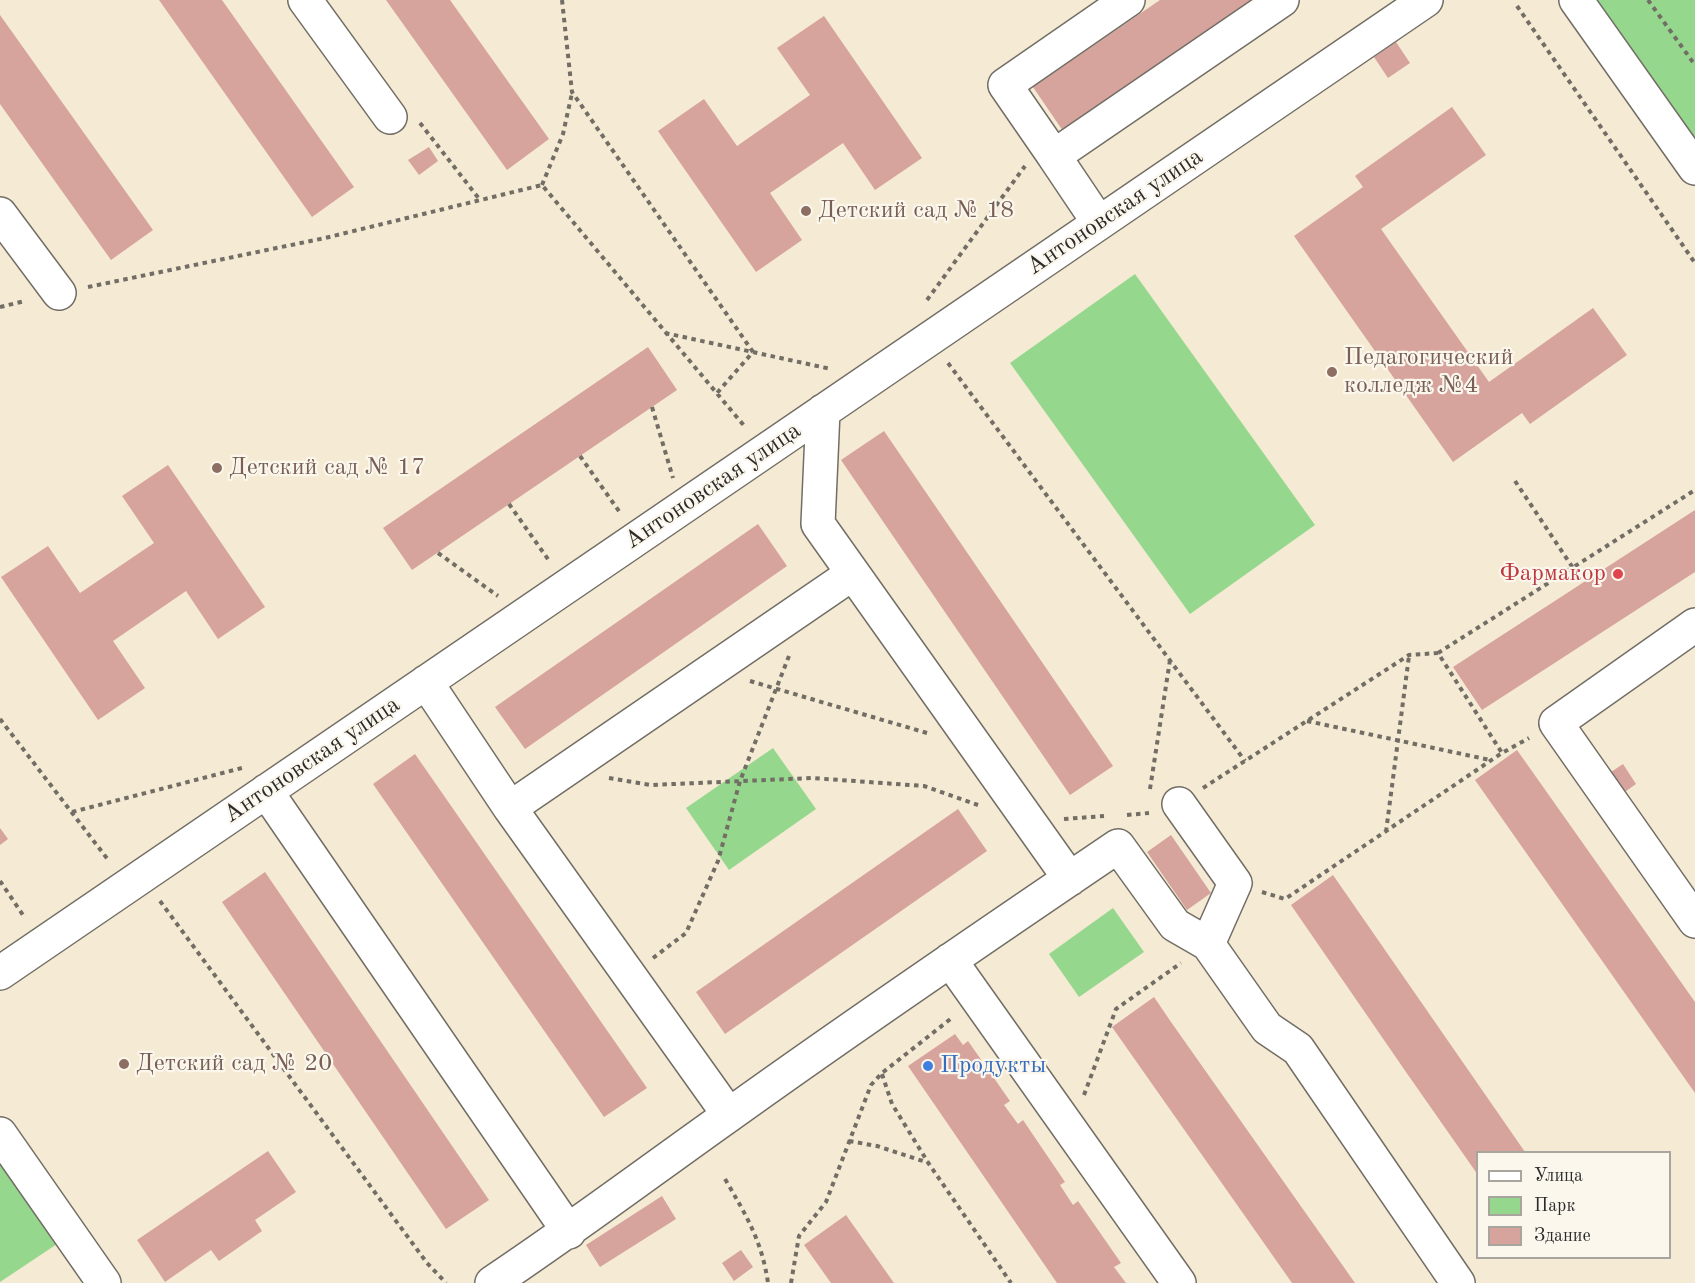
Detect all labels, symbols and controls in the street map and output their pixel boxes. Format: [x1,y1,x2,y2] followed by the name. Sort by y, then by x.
[1021,142,1209,282] street label: Антоновская улица
[818,197,1014,225] place label: Детский сад № 18
[799,204,813,218] marker: Детский сад № 18
[1344,344,1513,400] place label: Педагогический колледж №4
[1325,365,1339,379] marker: Педагогический колледж №4
[619,416,807,556] street label: Антоновская улица
[229,454,425,482] place label: Детский сад № 17
[210,461,224,475] marker: Детский сад № 17
[1499,560,1606,588] place label: Фармакор
[1611,567,1625,581] marker: Фармакор
[218,690,406,830] street label: Антоновская улица
[136,1050,332,1078] place label: Детский сад № 20
[940,1052,1046,1080] place label: Продукты
[117,1057,131,1071] marker: Детский сад № 20
[921,1059,935,1073] marker: Продукты
[1476,1151,1671,1259] legend
[1534,1167,1583,1185] text: Улица
[1534,1197,1575,1215] text: Парк
[1534,1227,1591,1245] text: Здание

